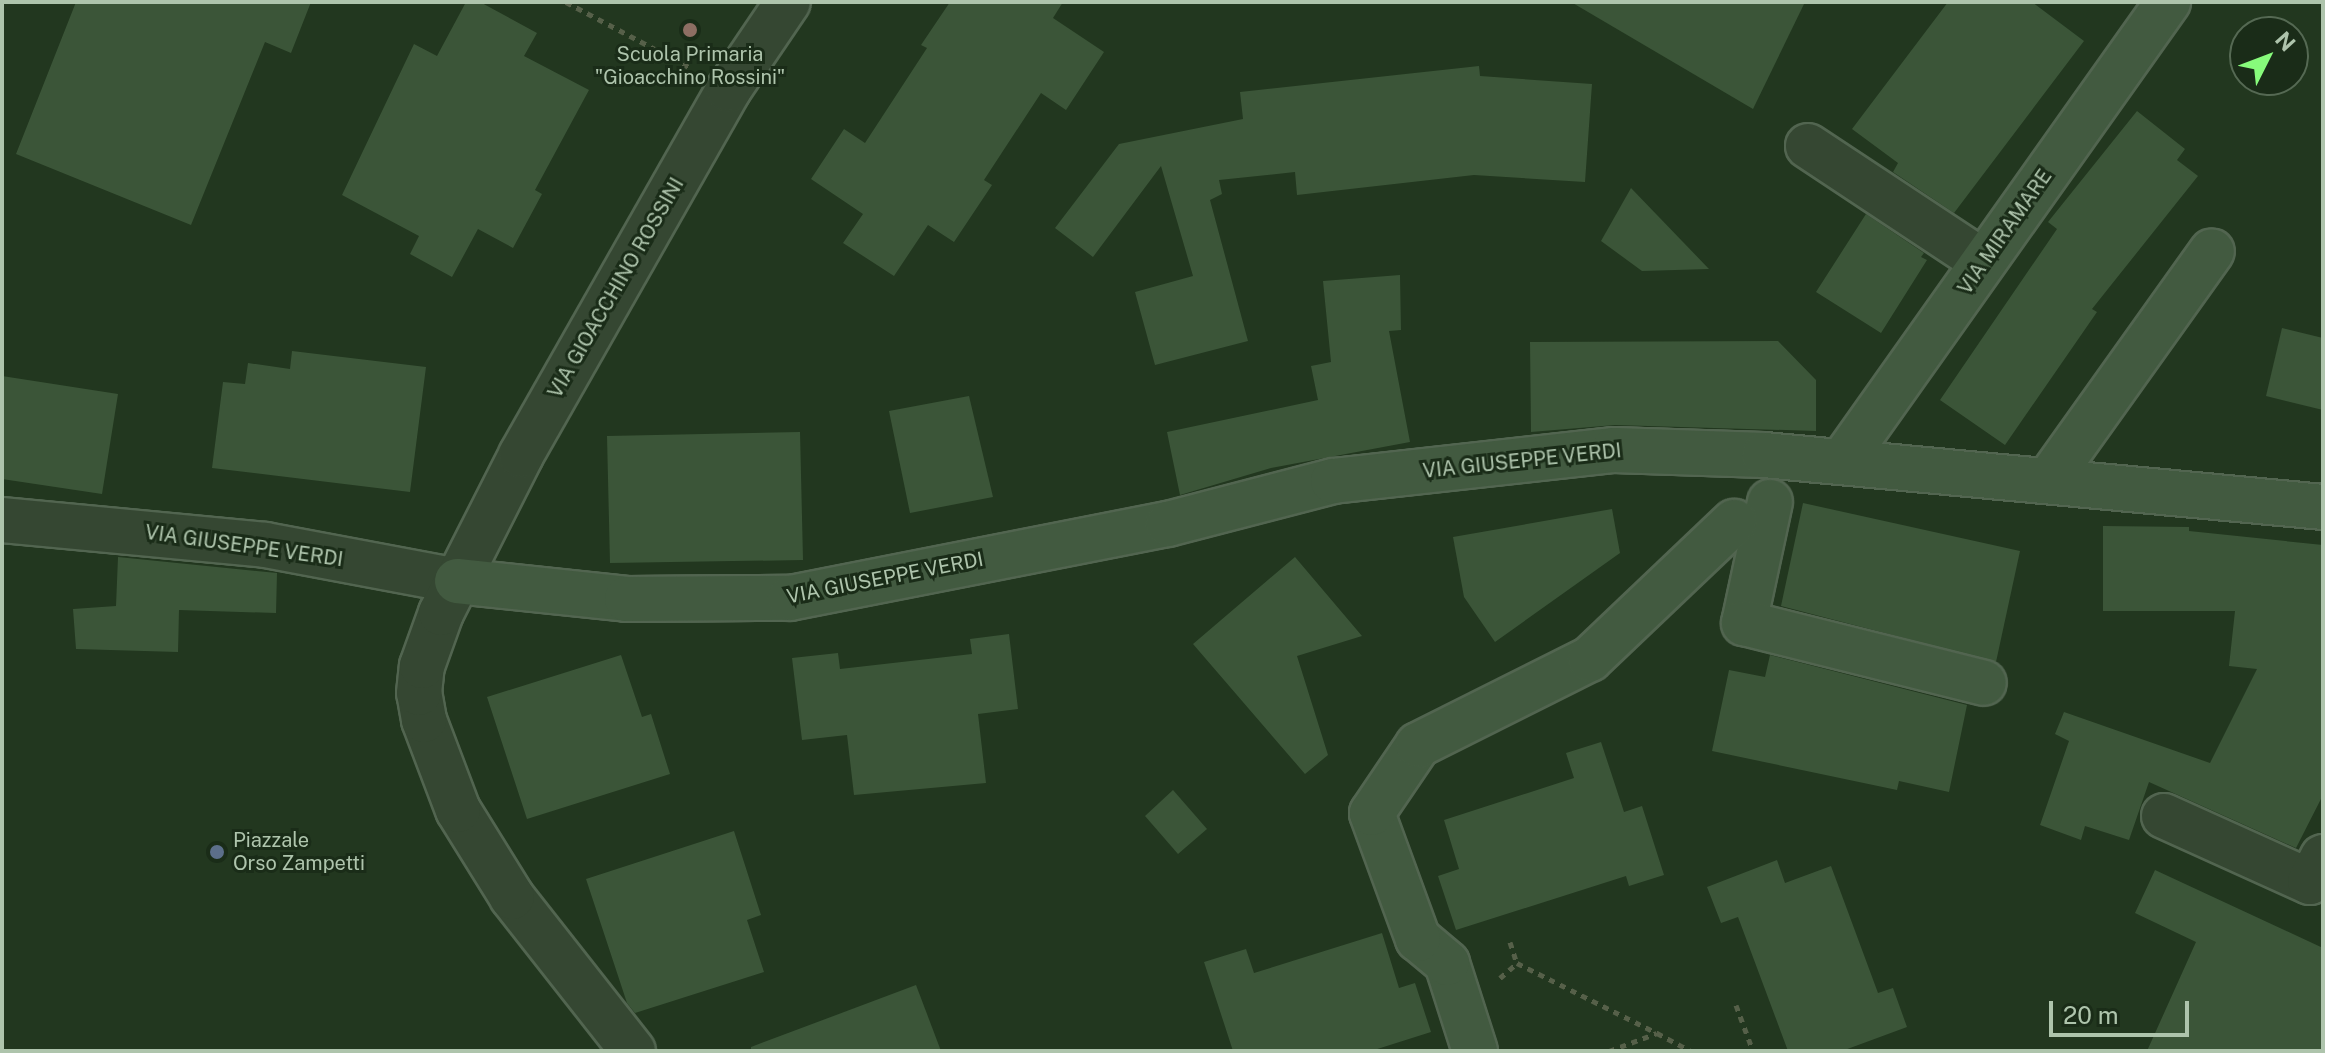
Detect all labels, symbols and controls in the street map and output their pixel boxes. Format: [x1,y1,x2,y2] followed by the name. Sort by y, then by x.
[2229,16,2309,96] north arrow
[681,21,699,39] marker: Scuola Primaria "Gioacchino Rossini"
[2270,26,2301,56] text: N
[595,42,785,89] place label: Scuola Primaria "Gioacchino Rossini"
[1953,165,2057,299] street label: VIA MIRAMARE
[543,174,689,402] street label: VIA GIOACCHINO ROSSINI
[1421,439,1623,483] street label: VIA GIUSEPPE VERDI
[143,520,345,572] street label: VIA GIUSEPPE VERDI
[785,547,985,609] street label: VIA GIUSEPPE VERDI
[233,828,365,875] place label: Piazzale Orso Zampetti
[208,843,226,861] marker: Piazzale Orso Zampetti
[2053,985,2193,1035] scale bar
[2063,1001,2119,1029] text: 20 m

